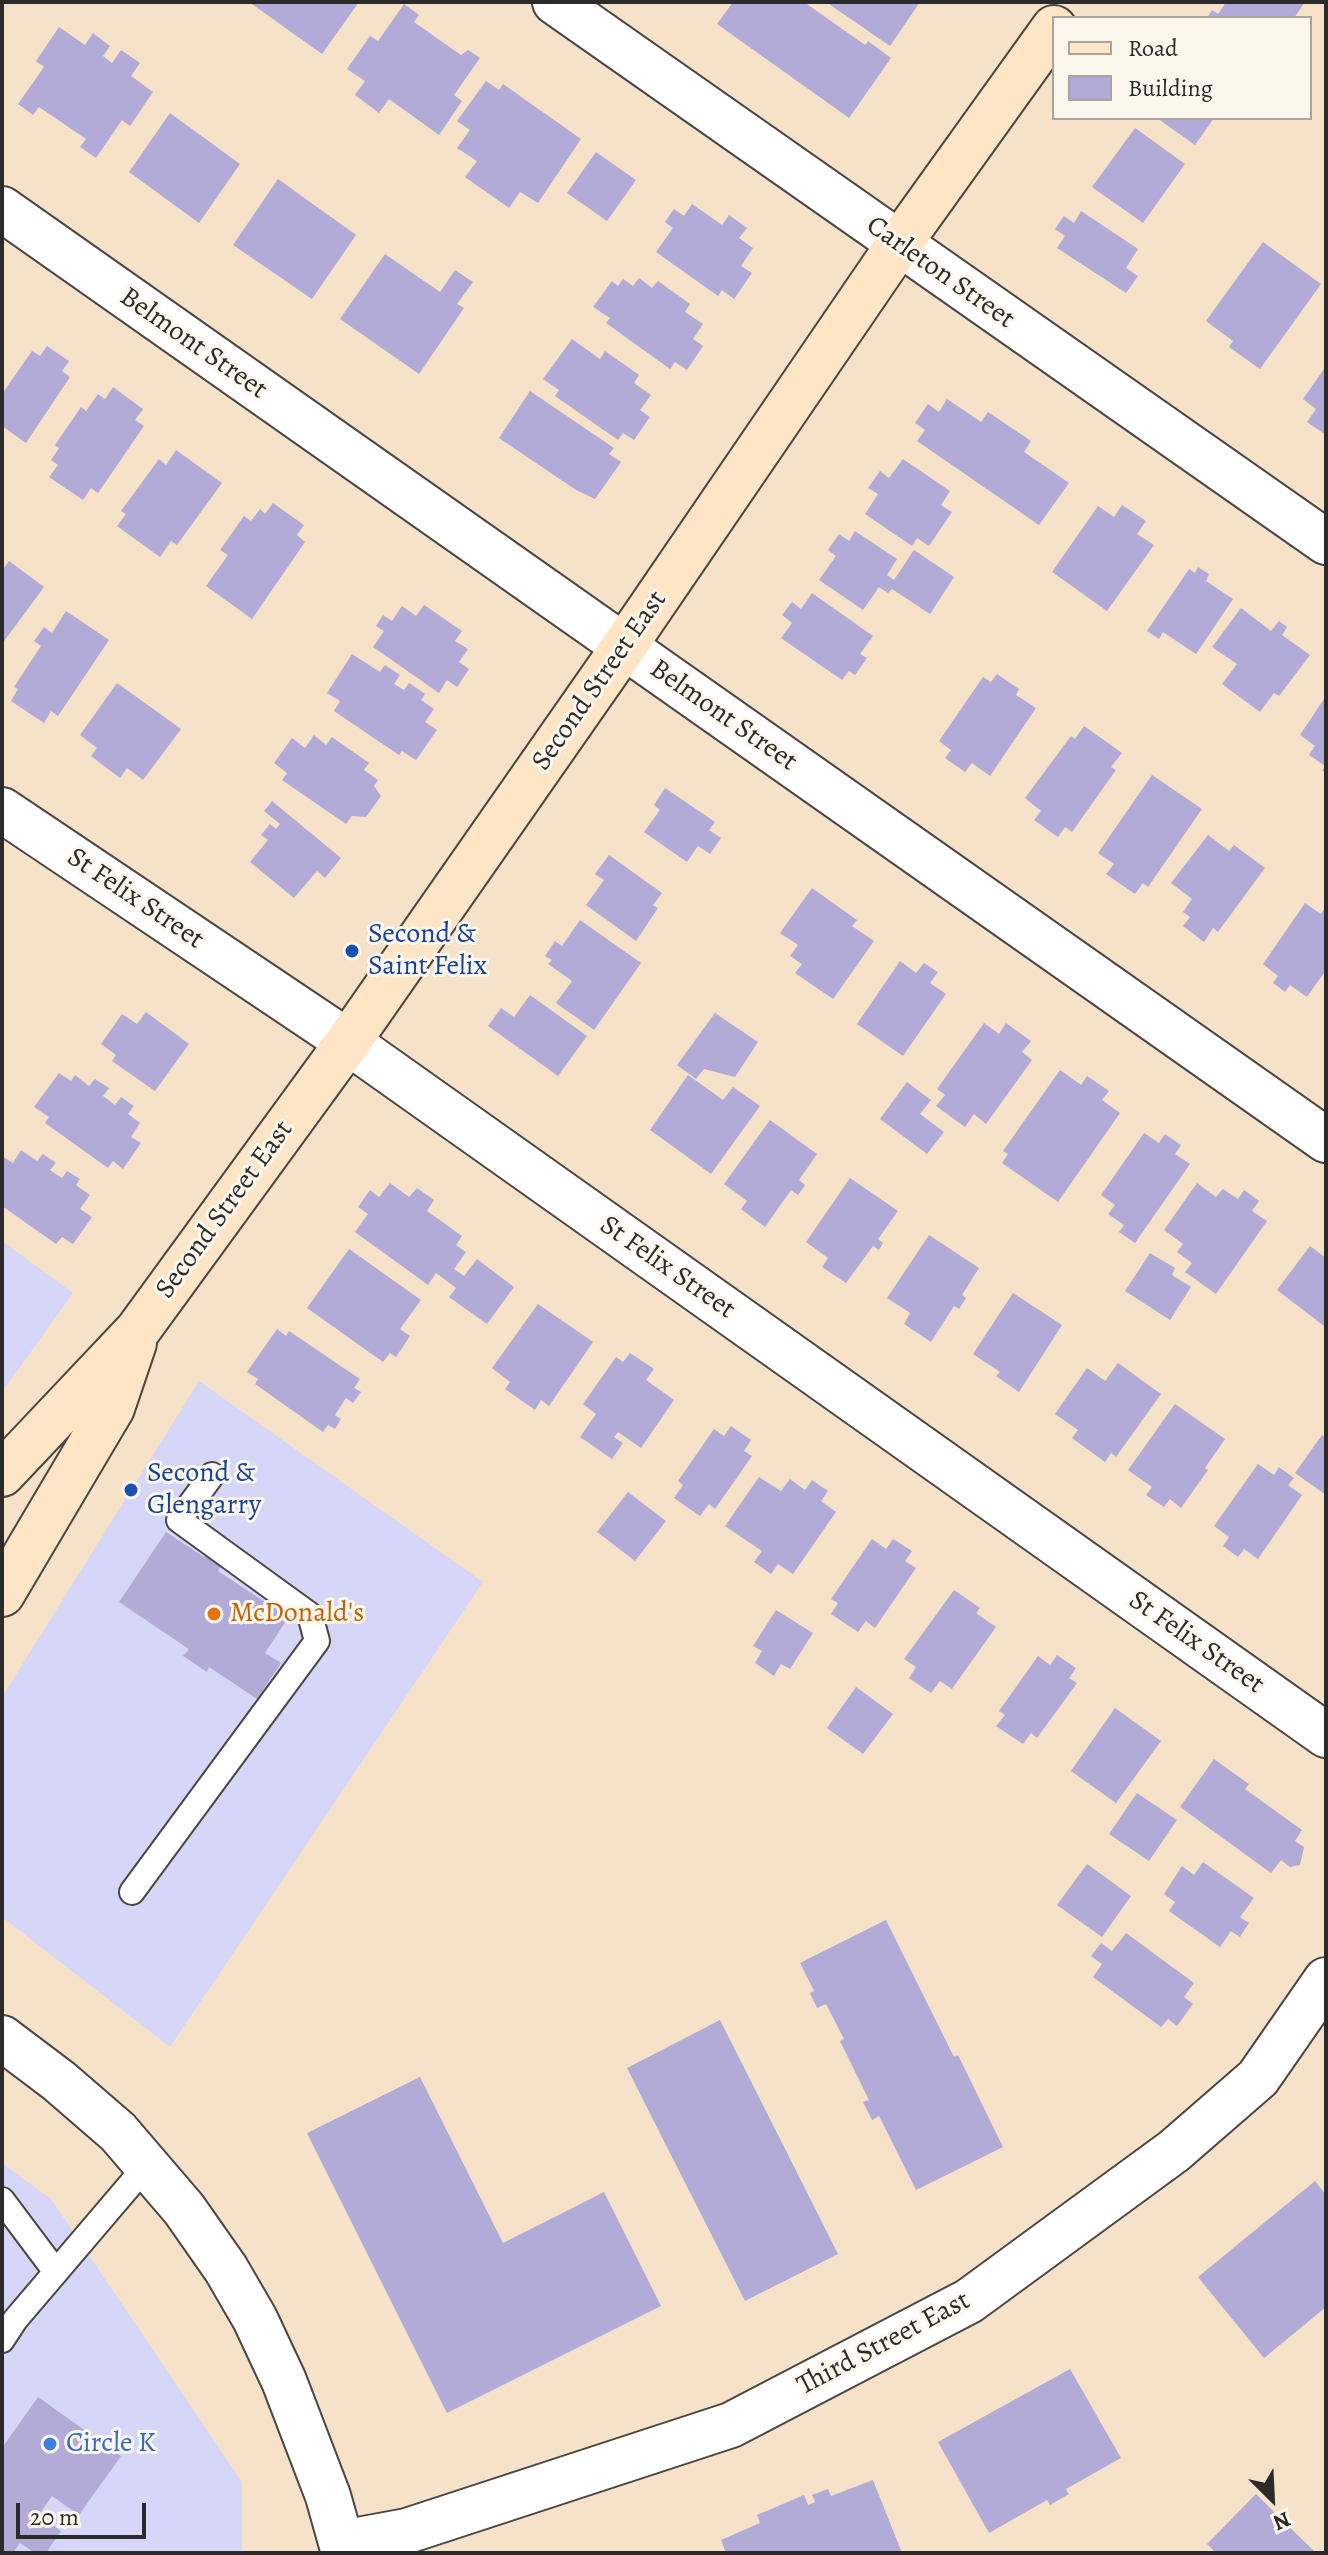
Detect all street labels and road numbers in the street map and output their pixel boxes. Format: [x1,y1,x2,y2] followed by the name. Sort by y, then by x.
[859,209,1021,337] street label: Carleton Street
[113,281,273,407] street label: Belmont Street
[525,585,675,777] street label: Second Street East
[643,653,803,779] street label: Belmont Street
[60,841,210,957] street label: St Felix Street
[149,1114,301,1306] street label: Second Street East
[593,1209,741,1327] street label: St Felix Street
[1122,1584,1270,1702] street label: St Felix Street
[792,2284,976,2404] street label: Third Street East

